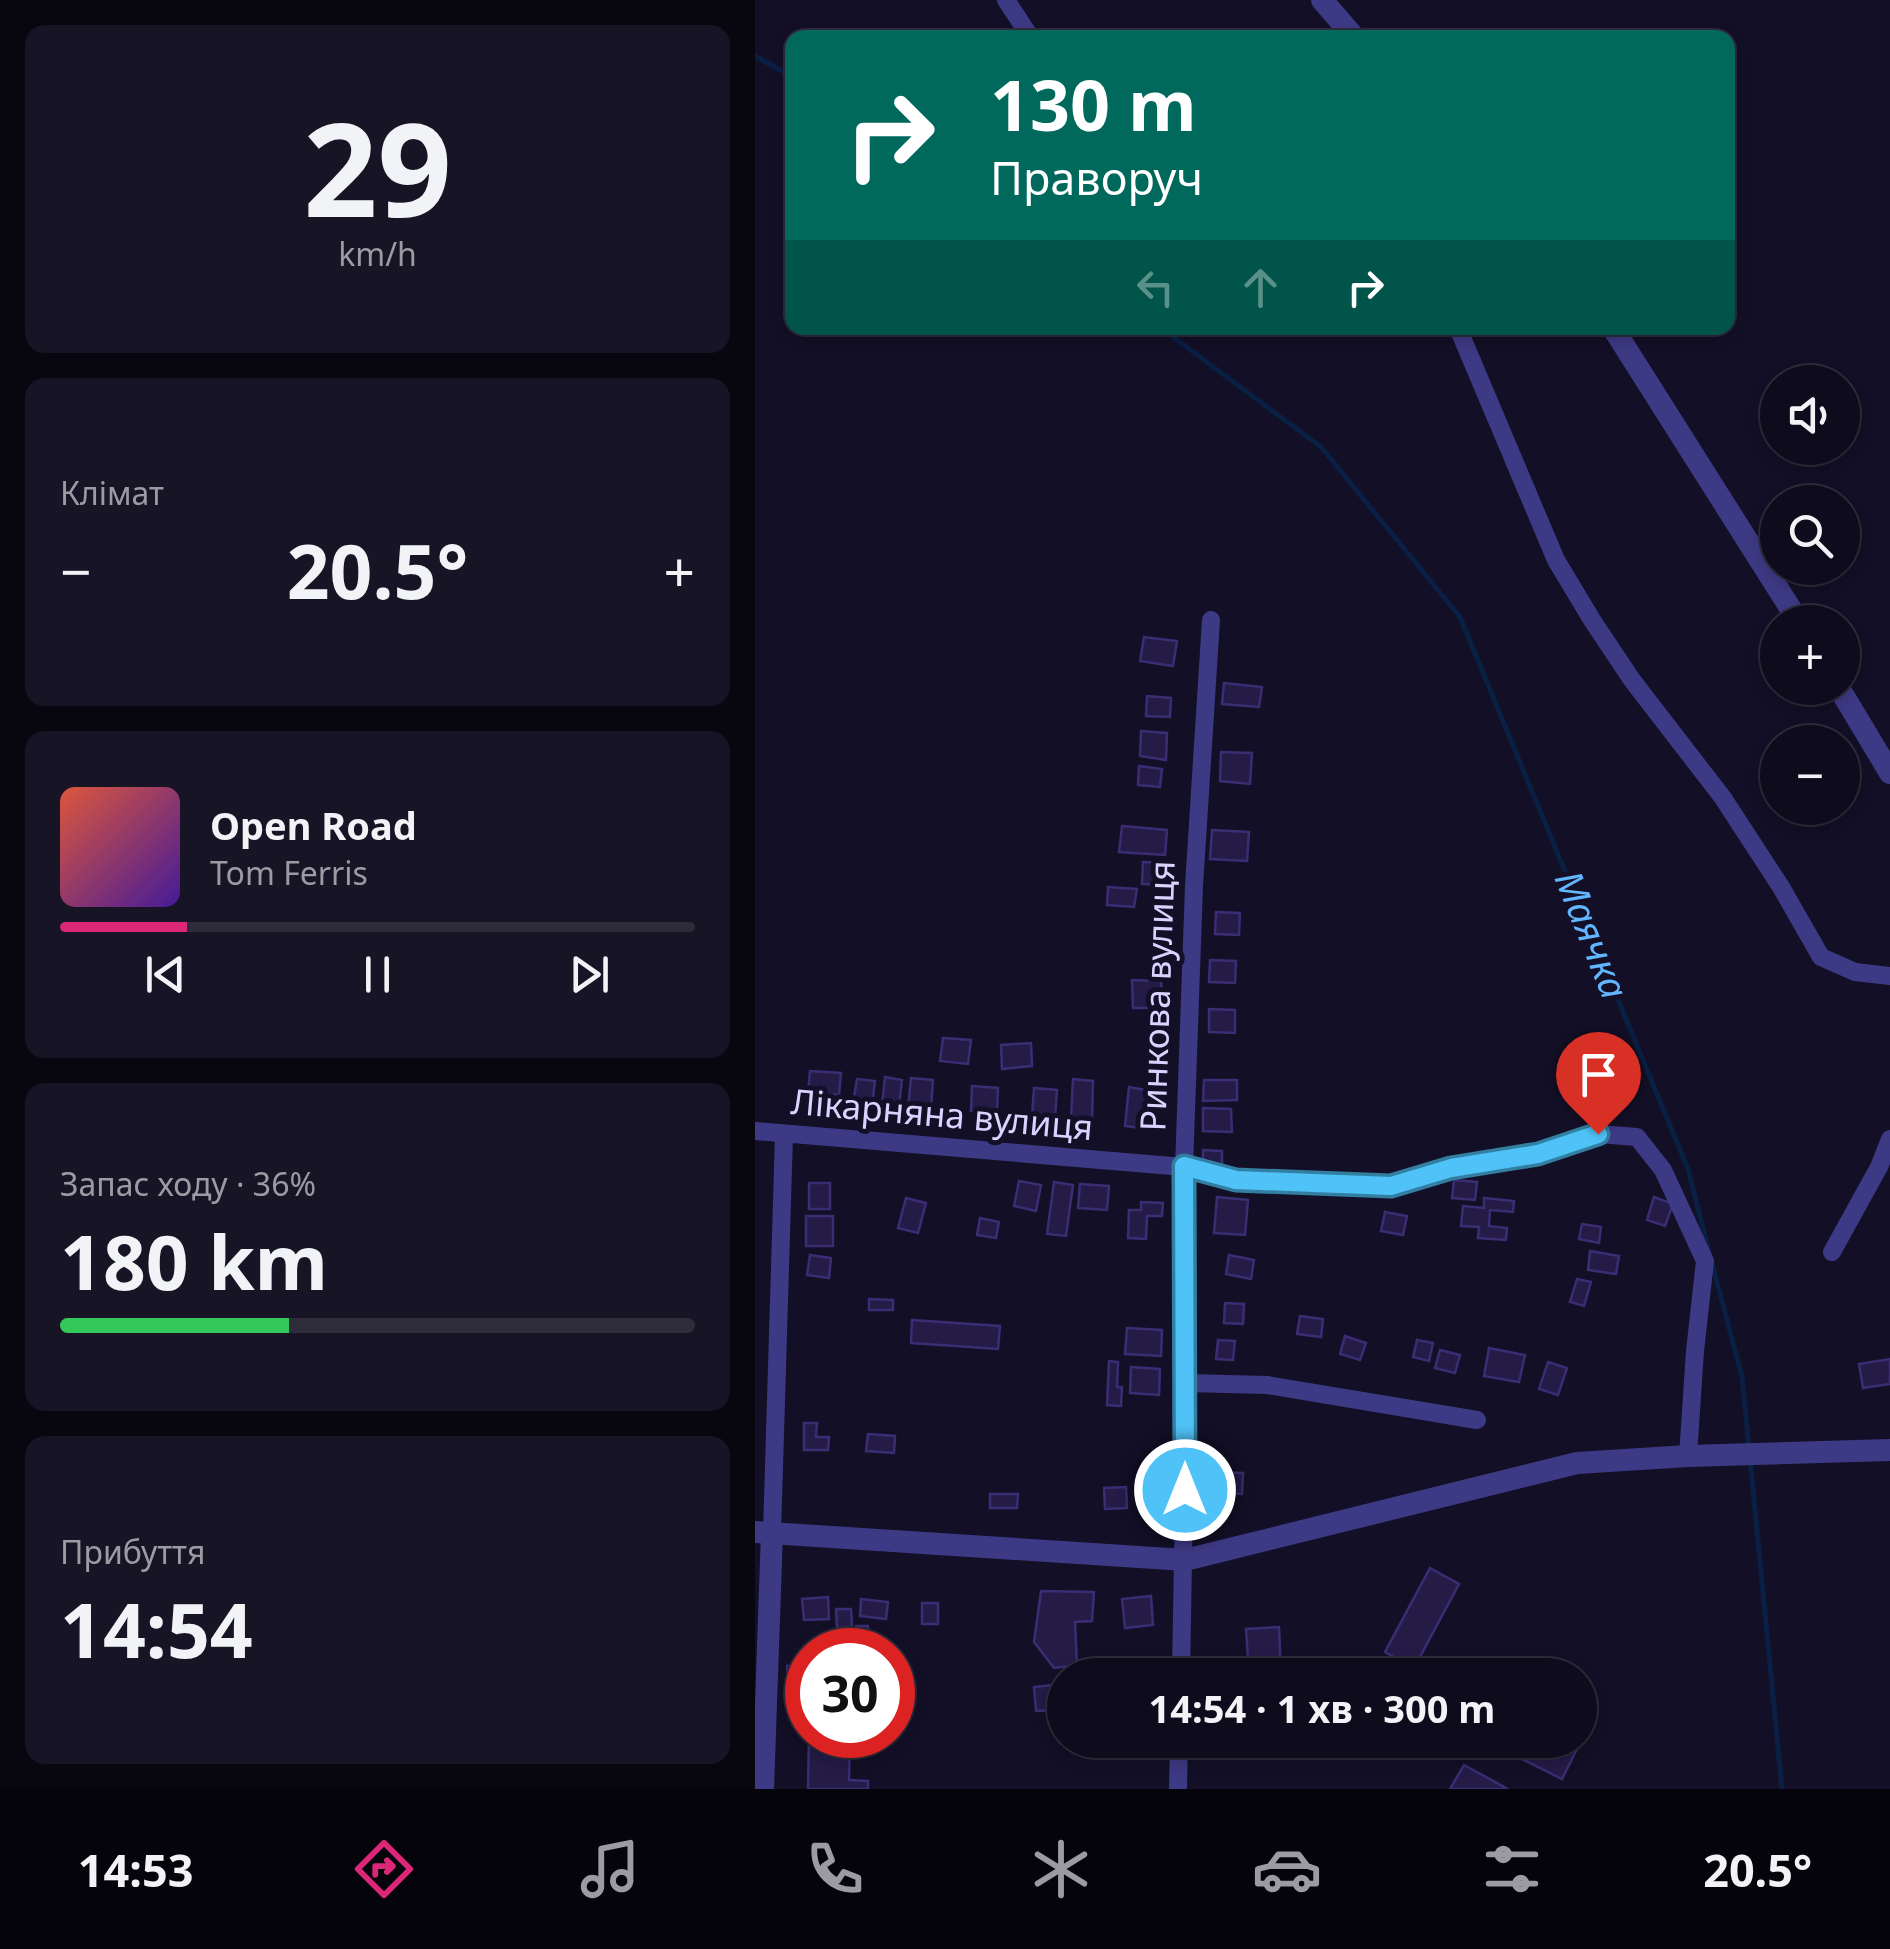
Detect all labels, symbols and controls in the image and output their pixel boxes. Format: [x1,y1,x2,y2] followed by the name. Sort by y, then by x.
[990,56,1197,152] text: 130 m
[825,70,955,200] icon: right
[303,78,452,255] text: 29
[990,147,1203,208] text: Праворуч
[338,232,417,275] text: km/h
[1128,260,1183,315] icon: left
[1233,260,1288,315] icon: ahead
[1338,260,1393,315] icon: right
[1760,365,1860,825] map controls
[1760,365,1860,465] button: sound
[60,471,164,514] text: Клімат
[1760,485,1860,585] button: search
[287,519,468,621] text: 20.5°
[60,533,91,608] text: −
[664,533,695,608] text: +
[1760,605,1860,705] button: +
[1760,725,1860,825] button: −
[210,799,417,851] text: Open Road
[210,851,368,894] text: Tom Ferris
[1128,860,1185,1132] street label: Ринкова вулиця
[1544,862,1642,1006] water label: Маячка
[138,947,193,1002] icon: previous
[350,947,405,1002] icon: pause
[562,947,617,1002] icon: next
[1556,1032,1641,1135] pin
[1571,1047,1626,1102] icon: arrive
[789,1077,1095,1150] street label: Лікарняна вулиця
[60,1162,316,1205] text: Запас ходу · 36%
[60,1210,328,1312] text: 180 km
[1133,1438,1237,1542] position arrow
[60,1530,205,1573] text: Прибуття
[60,1578,253,1680] text: 14:54
[785,1628,915,1758] speed limit sign: 30
[1149,1682,1495,1734] text: 14:54 · 1 хв · 300 m
[349,1834,419,1904] icon: directions
[575,1834,645,1904] icon: music
[800,1834,870,1904] icon: phone
[1026,1834,1096,1904] icon: climate
[1252,1834,1322,1904] icon: car
[1477,1834,1547,1904] icon: filters
[78,1839,193,1900] text: 14:53
[1703,1839,1812,1900] text: 20.5°

